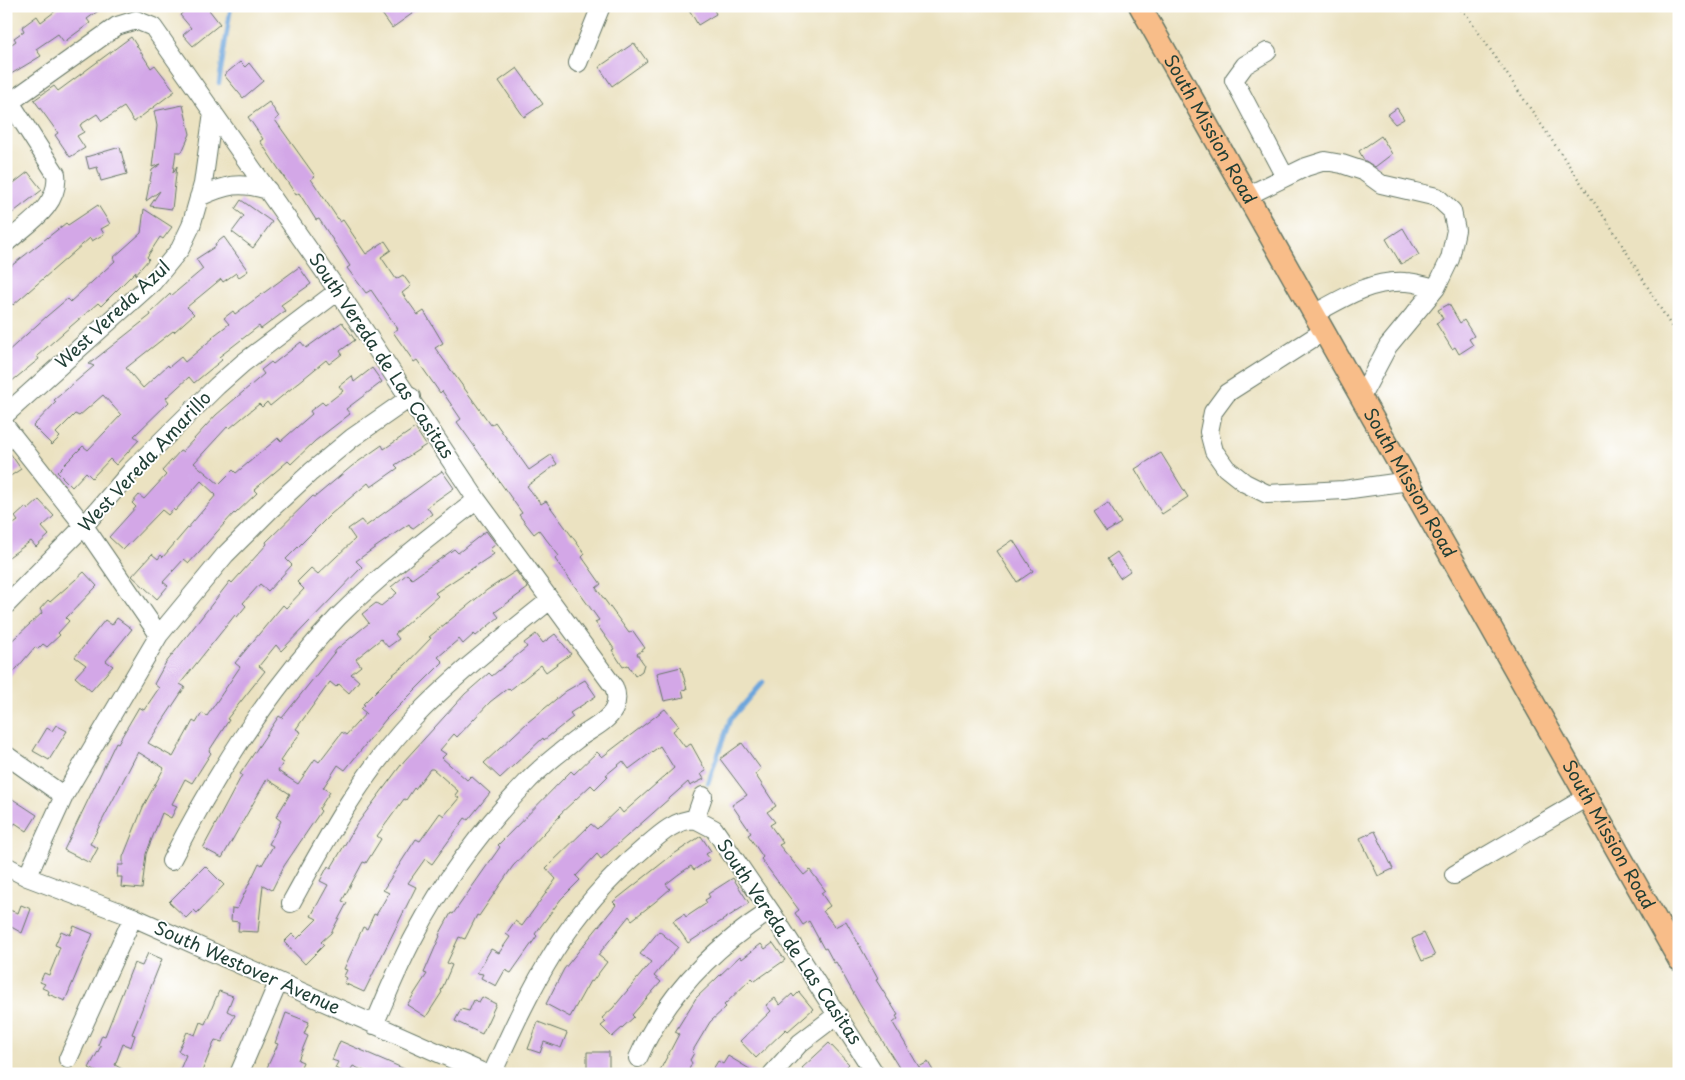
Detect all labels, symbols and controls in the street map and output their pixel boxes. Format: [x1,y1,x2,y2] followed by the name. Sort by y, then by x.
[1158,49,1264,209] street label: South Mission Road
[303,247,461,463] street label: South Vereda de Las Casitas
[49,253,175,374] street label: West Vereda Azul
[71,384,217,538] street label: West Vereda Amarillo
[1358,403,1464,562] street label: South Mission Road
[1557,754,1663,914] street label: South Mission Road
[711,833,869,1049] street label: South Vereda de Las Casitas
[150,913,345,1020] street label: South Westover Avenue

